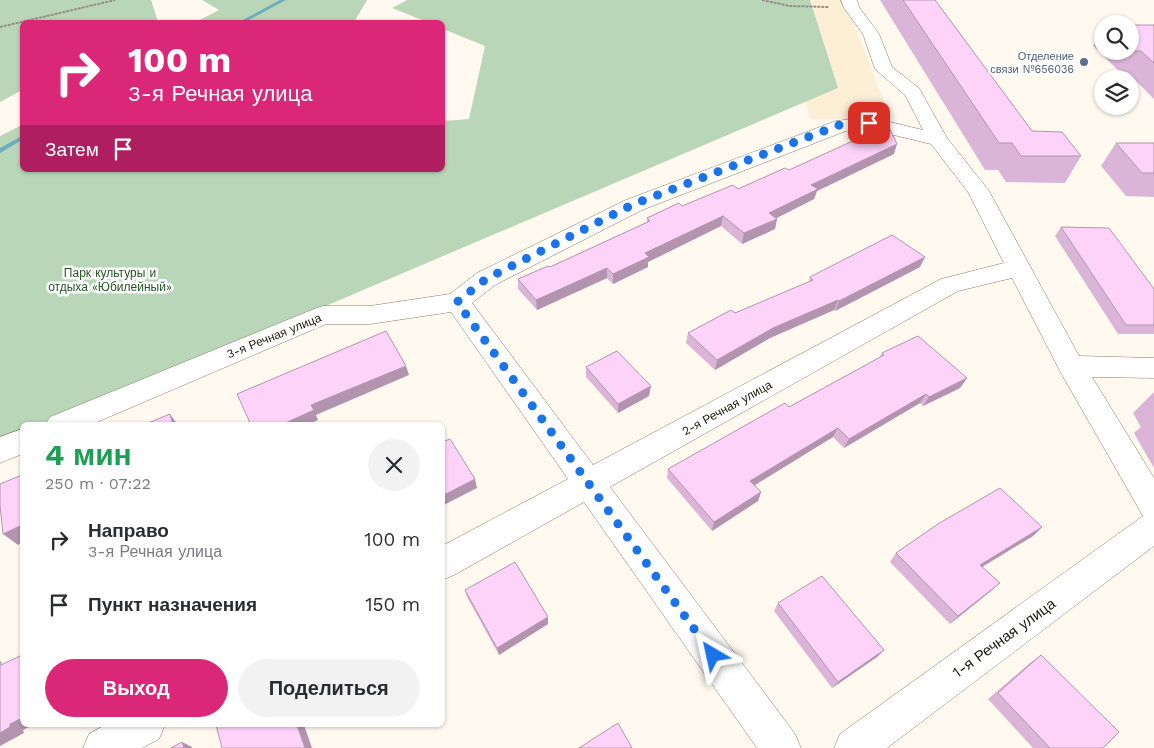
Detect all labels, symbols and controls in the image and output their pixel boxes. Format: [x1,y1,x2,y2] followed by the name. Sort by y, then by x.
[1094,15,1139,115] map controls
[1094,15,1139,60] button: search
[128,39,231,81] text: 100 m
[45,40,110,105] icon: right
[990,50,1074,76] place label: Отделение связи №656036
[1078,56,1090,68] marker: Отделение связи №656036
[1094,70,1139,115] button: layers
[128,81,312,106] text: 3-я Речная улица
[848,102,890,144] pin
[855,109,883,137] icon: arrive
[109,135,137,163] icon: arrive
[45,138,99,161] text: Затем
[48,266,172,294] park label: Парк культуры и отдыха «Юбилейный»
[225,311,324,361] street label: 3-я Речная улица
[680,377,775,438] street label: 2-я Речная улица
[45,437,132,472] text: 4 мин
[368,439,420,491] button: close
[45,474,151,493] text: 250 m · 07:22
[88,519,169,542] text: Направо
[45,526,73,554] icon: right
[364,528,420,551] text: 100 m
[88,542,222,561] text: 3-я Речная улица
[45,591,73,619] icon: arrive
[88,593,257,616] text: Пункт назначения
[365,593,420,616] text: 150 m
[949,594,1060,681] street label: 1-я Речная улица
[686,628,738,680] position arrow
[45,659,228,717] button: Выход
[238,659,420,717] button: Поделиться

